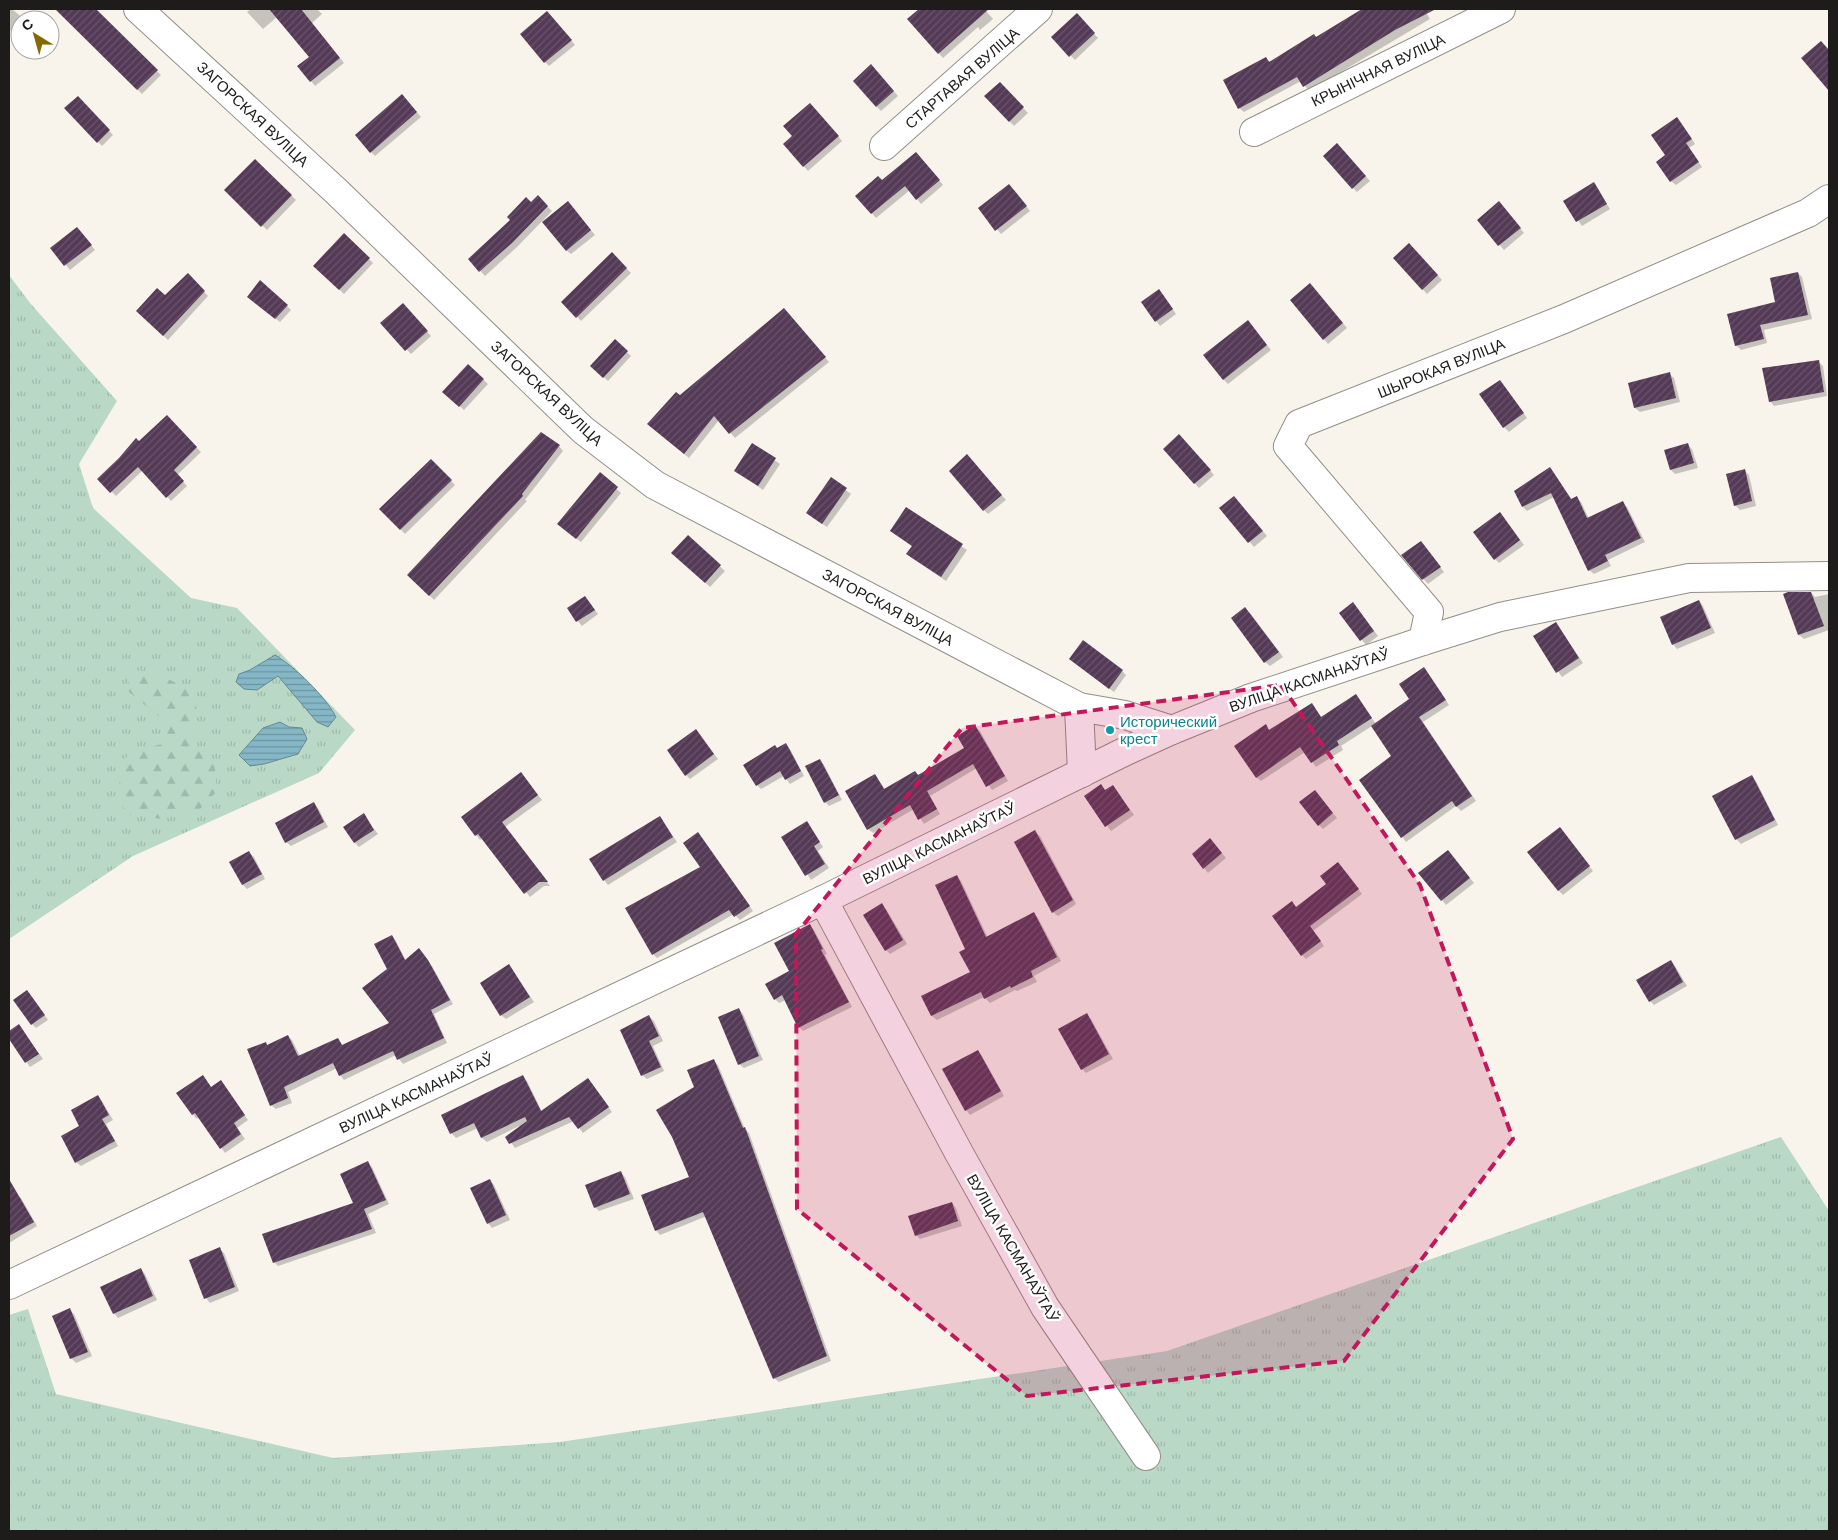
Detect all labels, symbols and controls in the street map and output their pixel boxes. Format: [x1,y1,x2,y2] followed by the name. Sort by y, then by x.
[10,10,60,60] north arrow
[18,15,36,34] text: С
[902,24,1022,132] street label: СТАРТАВАЯ ВУЛІЦА
[1308,30,1448,110] street label: КРЫНІЧНАЯ ВУЛІЦА
[194,58,312,170] street label: ЗАГОРСКАЯ ВУЛІЦА
[1375,335,1507,401] street label: ШЫРОКАЯ ВУЛІЦА
[488,337,606,449] street label: ЗАГОРСКАЯ ВУЛІЦА
[820,565,956,649] street label: ЗАГОРСКАЯ ВУЛІЦА
[1227,644,1392,715] street label: ВУЛІЦА КАСМАНАЎТАЎ
[1120,713,1217,747] place label: Исторический крест
[1104,724,1116,736] marker: Исторический крест
[860,798,1019,887] street label: ВУЛІЦА КАСМАНАЎТАЎ
[336,1050,496,1136] street label: ВУЛІЦА КАСМАНАЎТАЎ
[964,1171,1063,1325] street label: ВУЛІЦА КАСМАНАЎТАЎ

